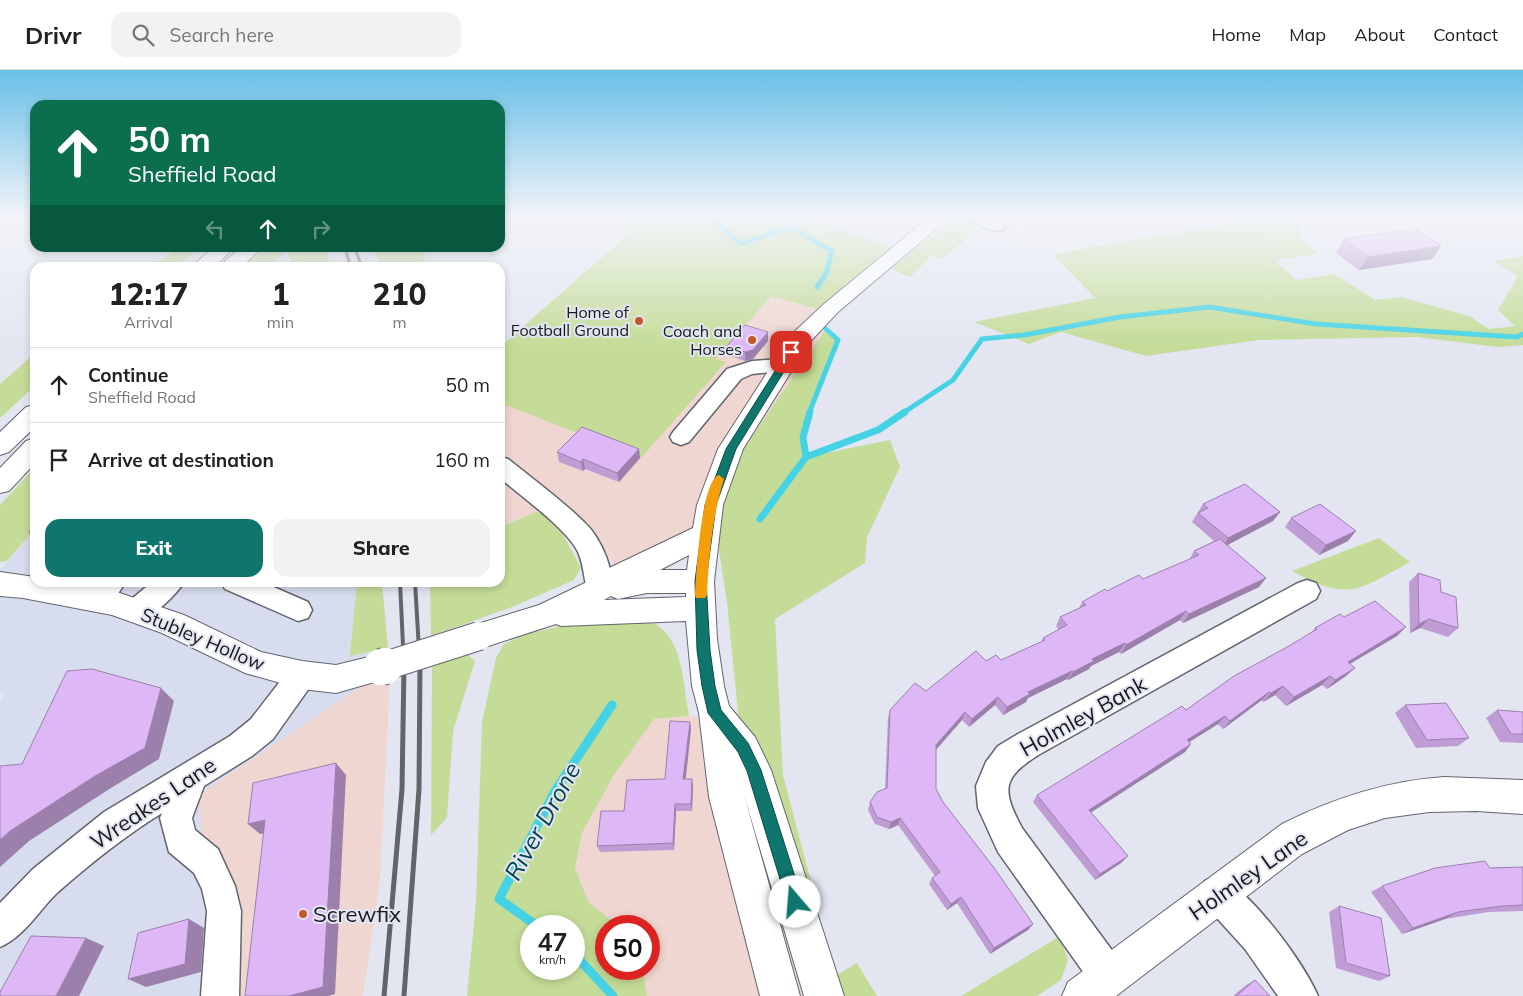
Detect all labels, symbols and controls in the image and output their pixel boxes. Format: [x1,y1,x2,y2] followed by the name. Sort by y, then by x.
[111,12,461,57] search box
[25,20,81,50] text: Drivr
[129,21,157,49] icon: search
[169,23,274,47] text: Search here
[1211,23,1261,46] text: Home
[1289,23,1326,46] text: Map
[1354,23,1405,46] text: About
[1433,23,1498,46] text: Contact
[128,117,211,161] text: 50 m
[45,120,110,185] icon: ahead
[128,160,276,188] text: Sheffield Road
[201,215,229,243] icon: left
[254,215,282,243] icon: ahead
[307,215,335,243] icon: right
[108,275,188,313] text: 12:17
[271,275,289,313] text: 1
[373,275,427,313] text: 210
[511,302,630,340] place label: Home of Football Ground
[124,312,173,332] text: Arrival
[267,312,294,332] text: min
[392,312,407,332] text: m
[633,315,645,327] marker: Home of Football Ground
[663,321,742,359] place label: Coach and Horses
[770,331,812,373] pin
[746,334,758,346] marker: Coach and Horses
[777,338,805,366] icon: arrive
[88,363,168,387] text: Continue
[45,371,73,399] icon: ahead
[446,373,490,397] text: 50 m
[88,387,196,407] text: Sheffield Road
[45,446,73,474] icon: arrive
[88,448,274,472] text: Arrive at destination
[434,448,490,472] text: 160 m
[45,519,263,577] button: Exit
[273,519,490,577] button: Share
[137,602,269,676] street label: Stubley Hollow
[1015,669,1152,762] street label: Holmley Bank
[85,751,221,855] street label: Wreakes Lane
[497,757,587,885] water label: River Drone
[1183,824,1313,926] street label: Holmley Lane
[768,875,820,927] position arrow
[313,900,401,928] place label: Screwfix
[297,908,309,920] marker: Screwfix
[595,915,660,980] speed limit sign: 50
[537,926,568,957] text: 47
[539,952,566,967] text: km/h

